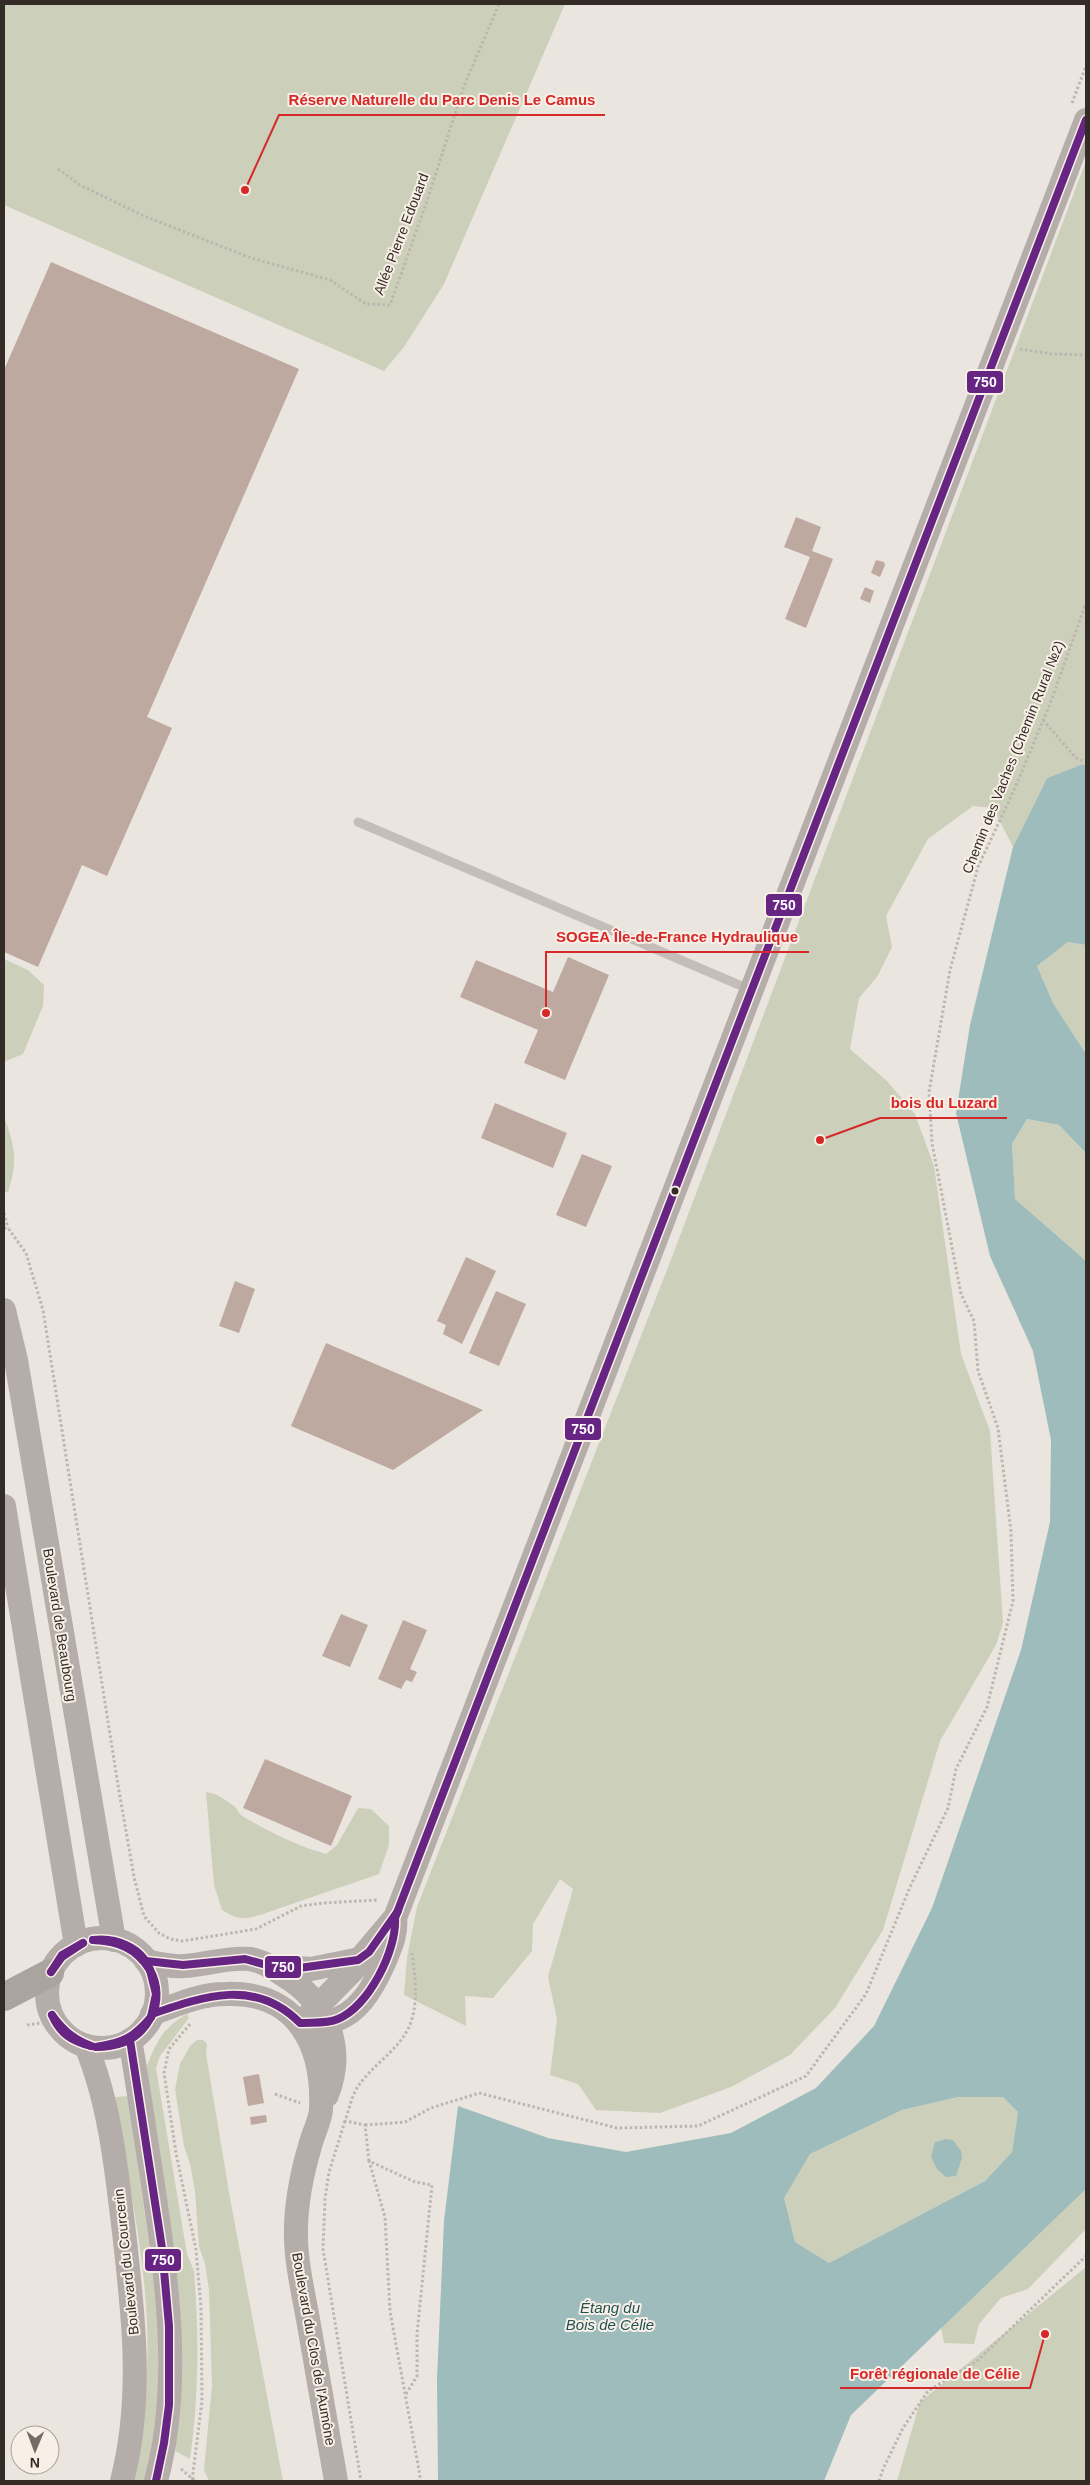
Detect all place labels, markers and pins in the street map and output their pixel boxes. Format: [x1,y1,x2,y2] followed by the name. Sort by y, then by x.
[279,85,605,115] callout: Réserve Naturelle du Parc Denis Le Camus
[546,922,809,952] callout: SOGEA Île-de-France Hydraulique
[880,1088,1007,1118] callout: bois du Luzard
[670,1186,680,1196] unlabelled marker
[840,2358,1030,2388] callout: Forêt régionale de Célie

